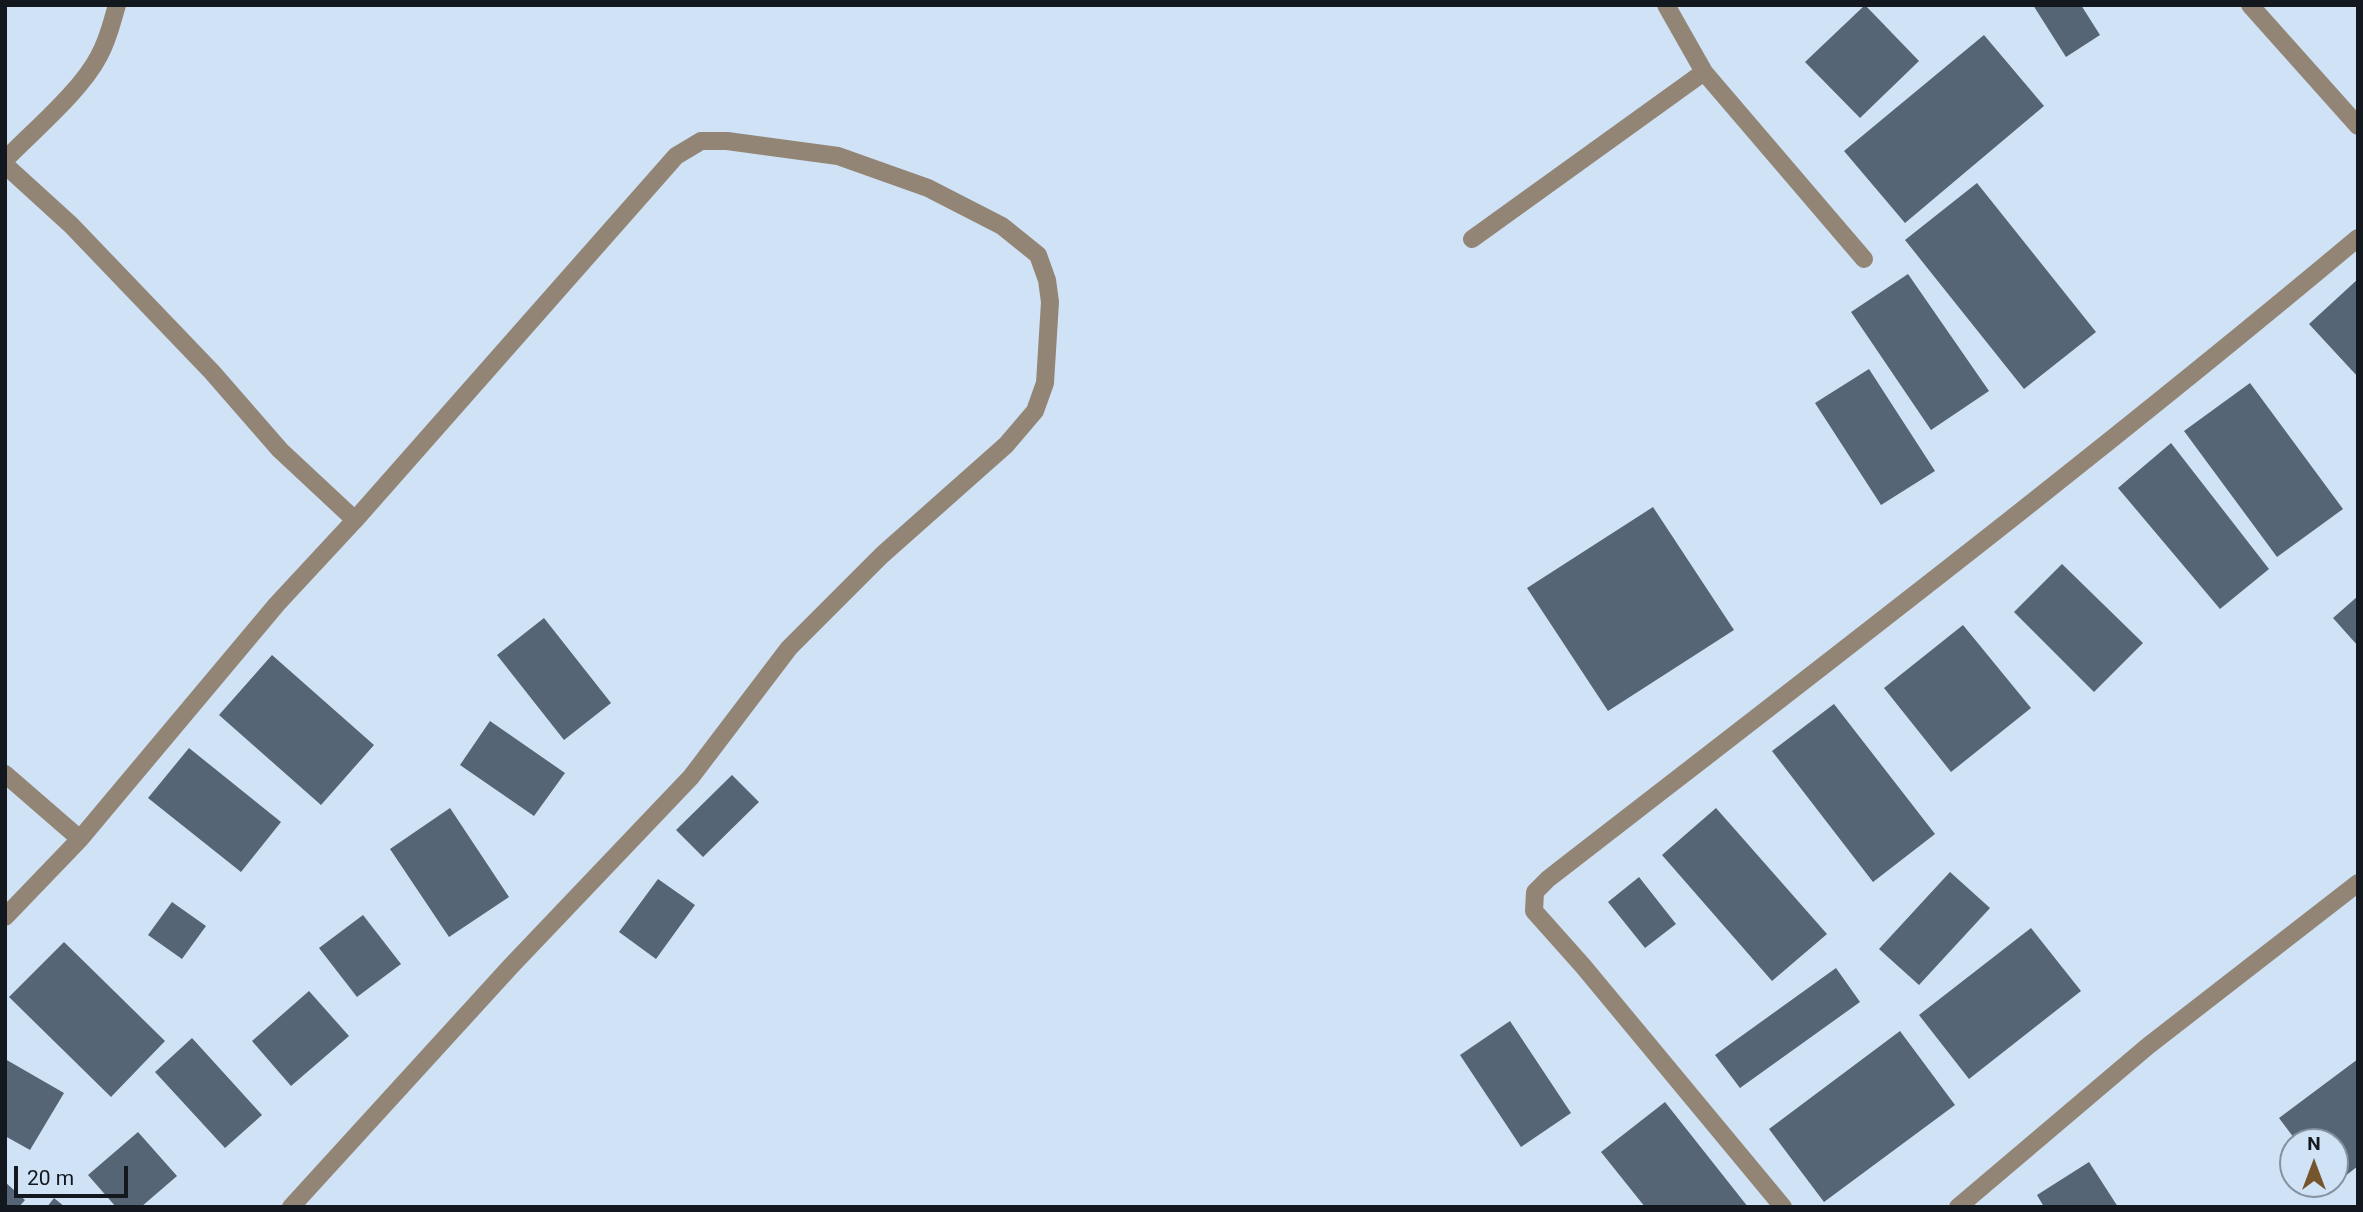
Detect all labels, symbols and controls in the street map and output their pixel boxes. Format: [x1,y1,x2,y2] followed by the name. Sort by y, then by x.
[2279,1128,2349,1198] north arrow
[2307,1132,2321,1155] text: N
[18,1152,131,1196] scale bar
[27,1166,74,1190] text: 20 m

